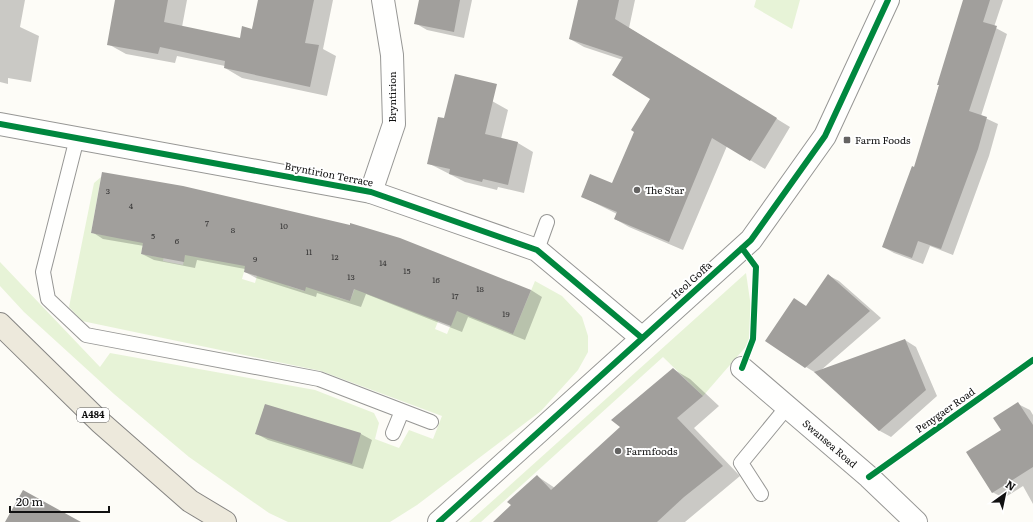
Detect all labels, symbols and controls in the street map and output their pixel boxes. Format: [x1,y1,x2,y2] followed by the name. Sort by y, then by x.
[384,71,399,123] street label: Bryntirion
[855,132,911,147] place label: Farm Foods
[842,135,852,145] marker: Farm Foods
[284,158,375,189] street label: Bryntirion Terrace
[645,182,685,197] place label: The Star
[106,185,110,196] house number: 3
[632,185,642,195] marker: The Star
[129,200,134,211] house number: 4
[205,217,209,228] house number: 7
[280,220,288,231] house number: 10
[231,224,236,235] house number: 8
[151,230,155,241] house number: 5
[175,235,180,246] house number: 6
[306,246,313,257] house number: 11
[331,251,339,262] house number: 12
[253,253,257,264] house number: 9
[379,257,387,268] house number: 14
[667,257,715,302] street label: Heol Goffa
[403,265,411,276] house number: 15
[347,271,355,282] house number: 13
[432,274,440,285] house number: 16
[476,283,484,294] house number: 18
[451,290,459,301] house number: 17
[502,308,510,319] house number: 19
[912,383,978,436] street label: Penygaer Road
[77,408,109,422] road number: A484
[800,415,861,471] street label: Swansea Road
[626,443,678,458] place label: Farmfoods
[613,446,623,456] marker: Farmfoods
[985,474,1025,514] north arrow
[1003,476,1019,494] text: N
[10,488,109,514] scale bar
[16,492,43,510] text: 20 m

